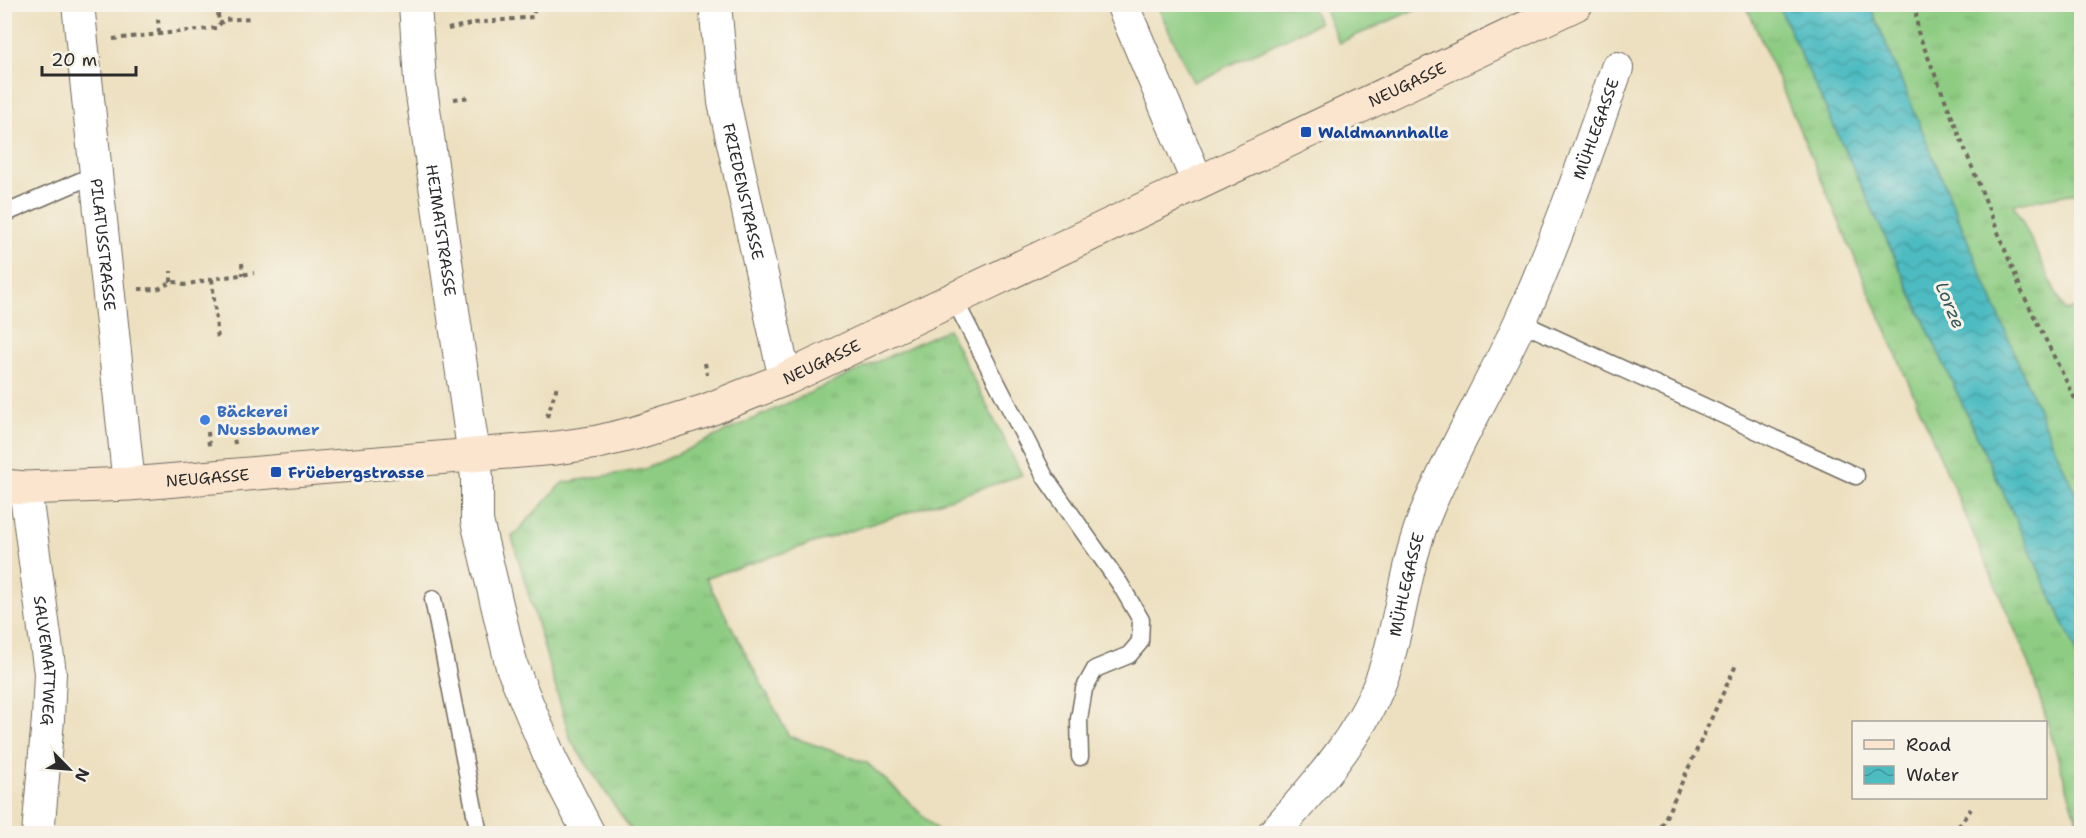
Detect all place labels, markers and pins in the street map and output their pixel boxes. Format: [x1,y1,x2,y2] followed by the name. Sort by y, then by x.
[1318,122,1449,143] place label: Waldmannhalle
[1299,125,1313,139] marker: Waldmannhalle
[217,401,320,440] place label: Bäckerei Nussbaumer
[198,413,212,427] marker: Bäckerei Nussbaumer
[288,462,425,483] place label: Früebergstrasse
[269,465,283,479] marker: Früebergstrasse

